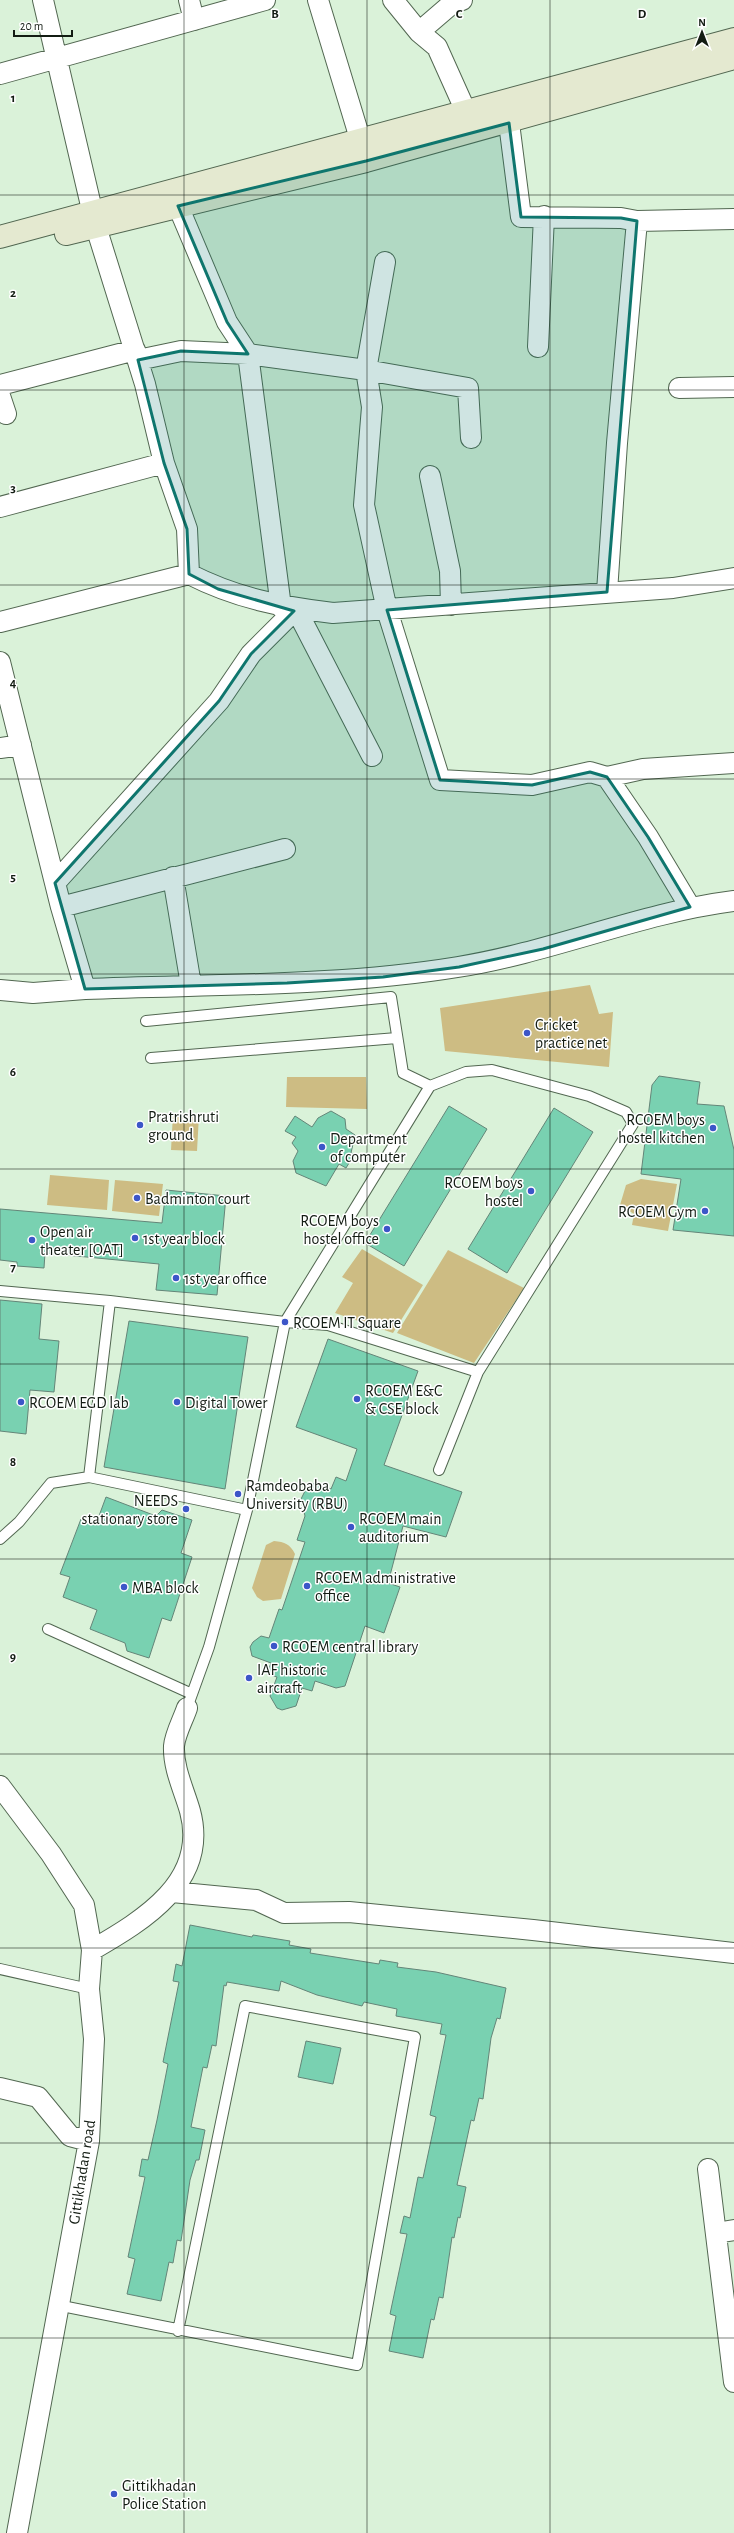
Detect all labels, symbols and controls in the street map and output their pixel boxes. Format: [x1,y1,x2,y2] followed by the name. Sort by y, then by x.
[271,8,279,21] text: B
[456,8,463,21] text: C
[638,8,647,21] text: D
[14,12,72,38] scale bar
[682,12,722,52] north arrow
[698,17,706,28] text: N
[20,20,43,32] text: 20 m
[11,92,15,105] text: 1
[10,287,16,300] text: 2
[10,482,16,495] text: 3
[10,677,17,690] text: 4
[10,871,16,884] text: 5
[535,1017,607,1051] place label: Cricket practice net
[522,1028,532,1038] marker: Cricket practice net
[10,1066,16,1079] text: 6
[148,1109,219,1143] place label: Pratrishruti ground
[618,1112,705,1146] place label: RCOEM boys hostel kitchen
[135,1120,145,1130] marker: Pratrishruti ground
[708,1123,718,1133] marker: RCOEM boys hostel kitchen
[330,1131,407,1165] place label: Department of computer
[317,1142,327,1152] marker: Department of computer
[444,1175,523,1209] place label: RCOEM boys hostel
[526,1186,536,1196] marker: RCOEM boys hostel
[145,1191,250,1207] place label: Badminton court
[132,1193,142,1203] marker: Badminton court
[618,1204,697,1221] place label: RCOEM Gym
[700,1206,710,1216] marker: RCOEM Gym
[300,1213,379,1247] place label: RCOEM boys hostel office
[40,1224,124,1258] place label: Open air theater [OAT]
[382,1224,392,1234] marker: RCOEM boys hostel office
[143,1231,225,1248] place label: 1st year block
[130,1233,140,1243] marker: 1st year block
[27,1235,37,1245] marker: Open air theater [OAT]
[10,1261,16,1274] text: 7
[184,1271,267,1288] place label: 1st year office
[171,1273,181,1283] marker: 1st year office
[293,1315,401,1331] place label: RCOEM IT Square
[280,1317,290,1327] marker: RCOEM IT Square
[365,1383,442,1417] place label: RCOEM E&C & CSE block
[352,1394,362,1404] marker: RCOEM E&C & CSE block
[29,1395,129,1411] place label: RCOEM EGD lab
[185,1395,268,1411] place label: Digital Tower
[16,1397,26,1407] marker: RCOEM EGD lab
[172,1397,182,1407] marker: Digital Tower
[10,1456,16,1469] text: 8
[246,1478,348,1513] place label: Ramdeobaba University (RBU)
[233,1489,243,1499] marker: Ramdeobaba University (RBU)
[82,1493,178,1528] place label: NEEDS stationary store
[181,1504,191,1514] marker: NEEDS stationary store
[359,1511,441,1545] place label: RCOEM main auditorium
[346,1522,356,1532] marker: RCOEM main auditorium
[315,1570,456,1604] place label: RCOEM administrative office
[132,1580,199,1596] place label: MBA block
[302,1581,312,1591] marker: RCOEM administrative office
[119,1582,129,1592] marker: MBA block
[282,1639,419,1656] place label: RCOEM central library
[269,1641,279,1651] marker: RCOEM central library
[10,1651,16,1664] text: 9
[257,1662,326,1696] place label: IAF historic aircraft
[244,1673,254,1683] marker: IAF historic aircraft
[66,2119,98,2226] street label: Gittikhadan road
[122,2478,206,2512] place label: Gittikhadan Police Station
[109,2489,119,2499] marker: Gittikhadan Police Station

